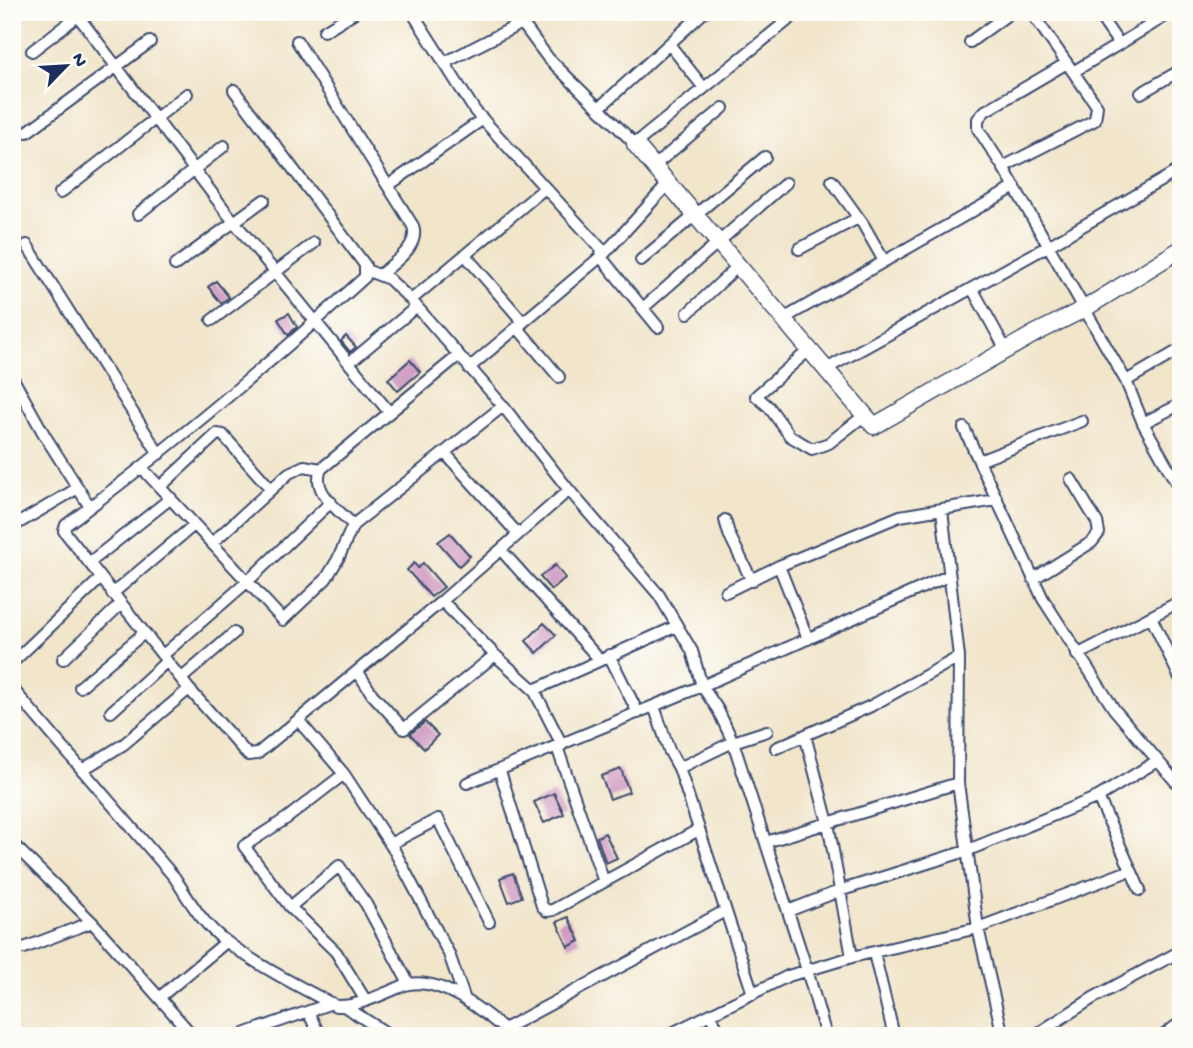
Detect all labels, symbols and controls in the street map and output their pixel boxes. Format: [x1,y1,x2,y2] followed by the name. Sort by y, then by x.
[32,32,102,102] north arrow
[65,50,91,71] text: N

